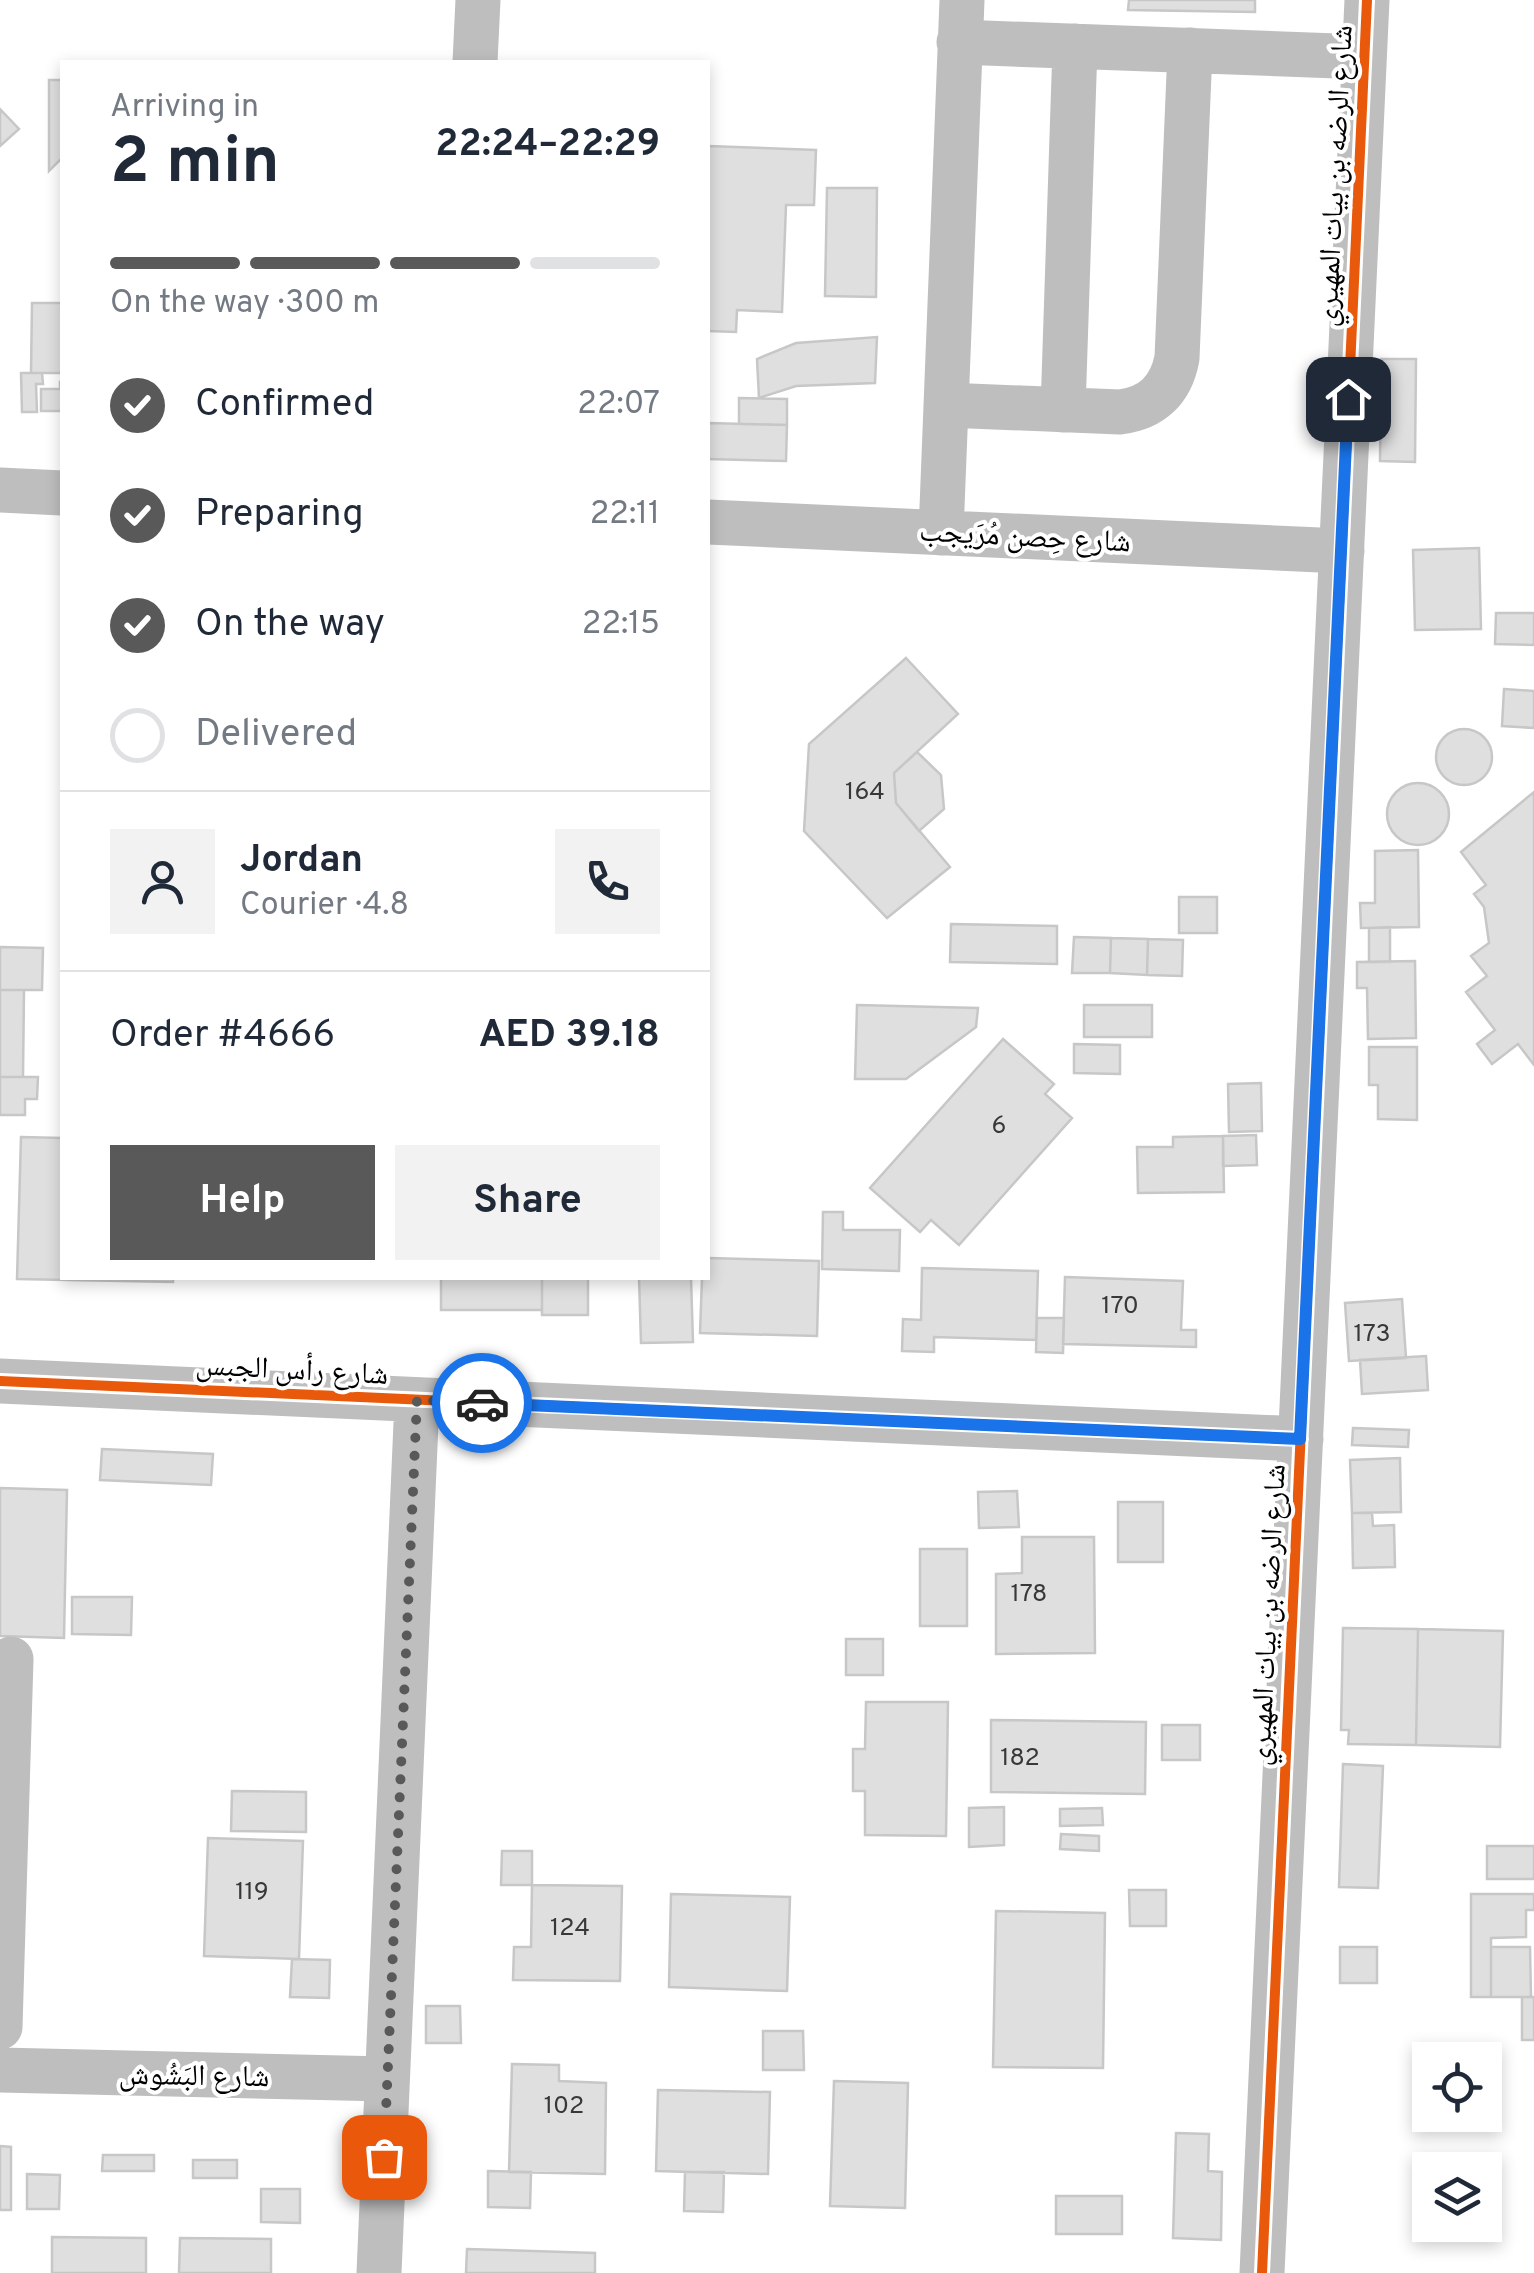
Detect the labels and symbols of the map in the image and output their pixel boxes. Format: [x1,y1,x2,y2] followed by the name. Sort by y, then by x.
[1310,24,1366,328] street label: شارع الرضه بن بيات المهيري
[1306,357,1391,442] pin
[918,514,1132,563] street label: شارع حِصن مُرَيجب
[845,777,885,809] house number: 164
[992,1111,1006,1143] house number: 6
[1101,1291,1139,1323] house number: 170
[1354,1319,1390,1351] house number: 173
[195,1345,389,1395] street label: شارع رأس الجبس
[432,1353,532,1453] courier
[1243,1463,1299,1767] street label: شارع الرضه بن بيات المهيري
[1011,1579,1047,1611] house number: 178
[1000,1743,1040,1775] house number: 182
[235,1877,269,1909] house number: 119
[550,1913,590,1945] house number: 124
[118,2058,270,2097] street label: شارع البَشُوش
[544,2091,584,2123] house number: 102
[342,2115,427,2200] pin

